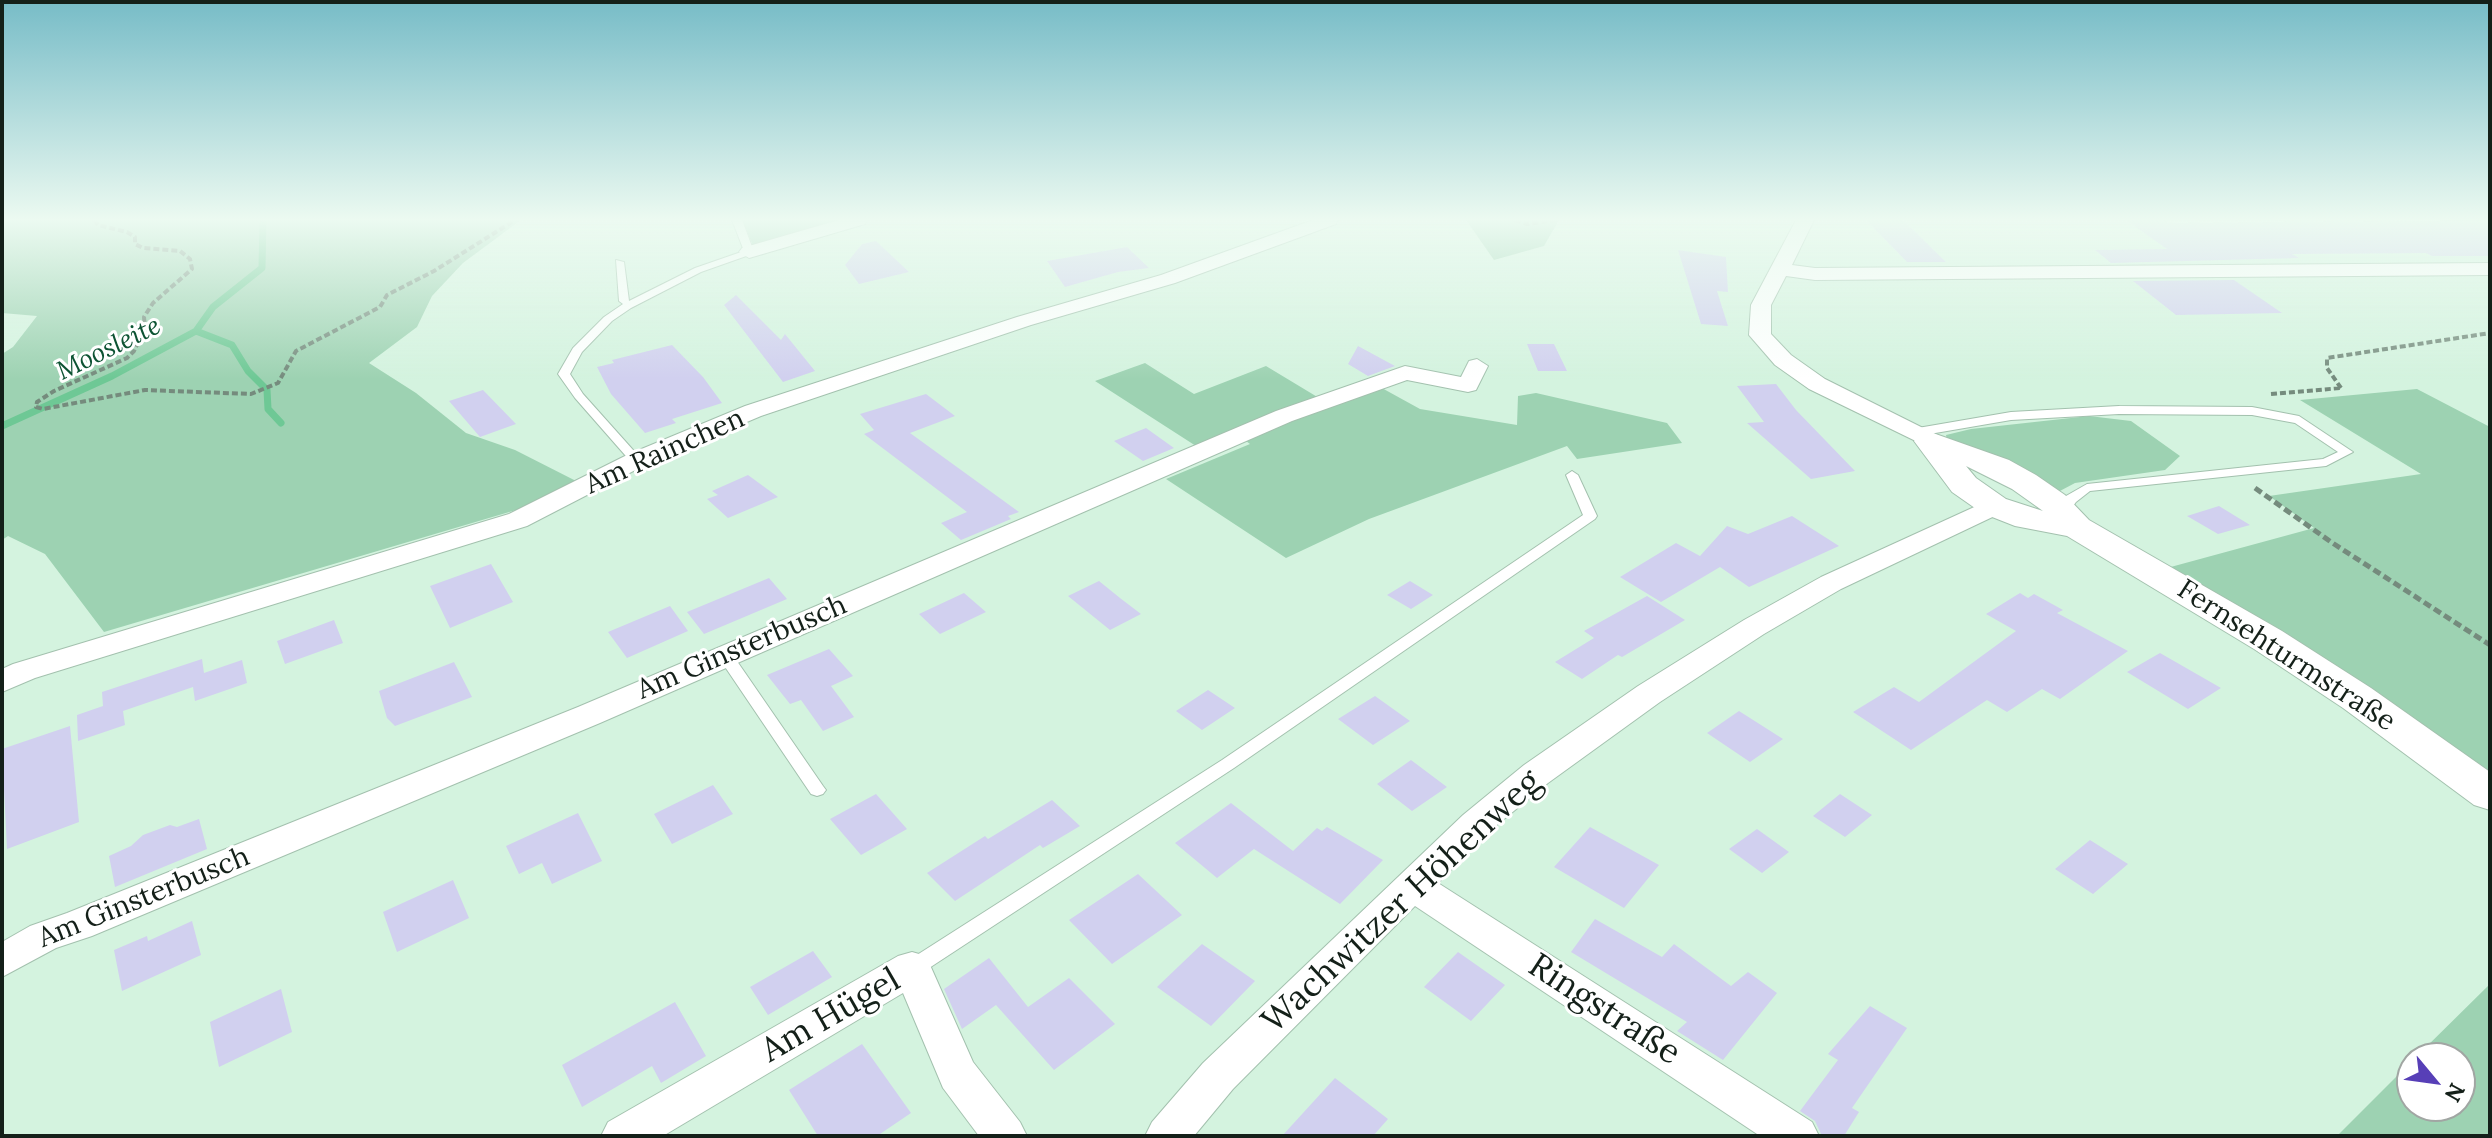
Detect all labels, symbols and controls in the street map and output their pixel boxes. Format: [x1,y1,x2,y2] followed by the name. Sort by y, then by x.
[52,310,166,388] water label: Moosleite
[580,402,750,502] street label: Am Rainchen
[2171,573,2401,739] street label: Fernsehturmstraße
[632,589,852,707] street label: Am Ginsterbusch
[1254,762,1550,1042] street label: Wachwitzer Höhenweg
[34,840,254,956] street label: Am Ginsterbusch
[1520,946,1688,1074] street label: Ringstraße
[755,960,907,1072] street label: Am Hügel
[2396,1042,2476,1122] north arrow
[2439,1078,2472,1107] text: N

